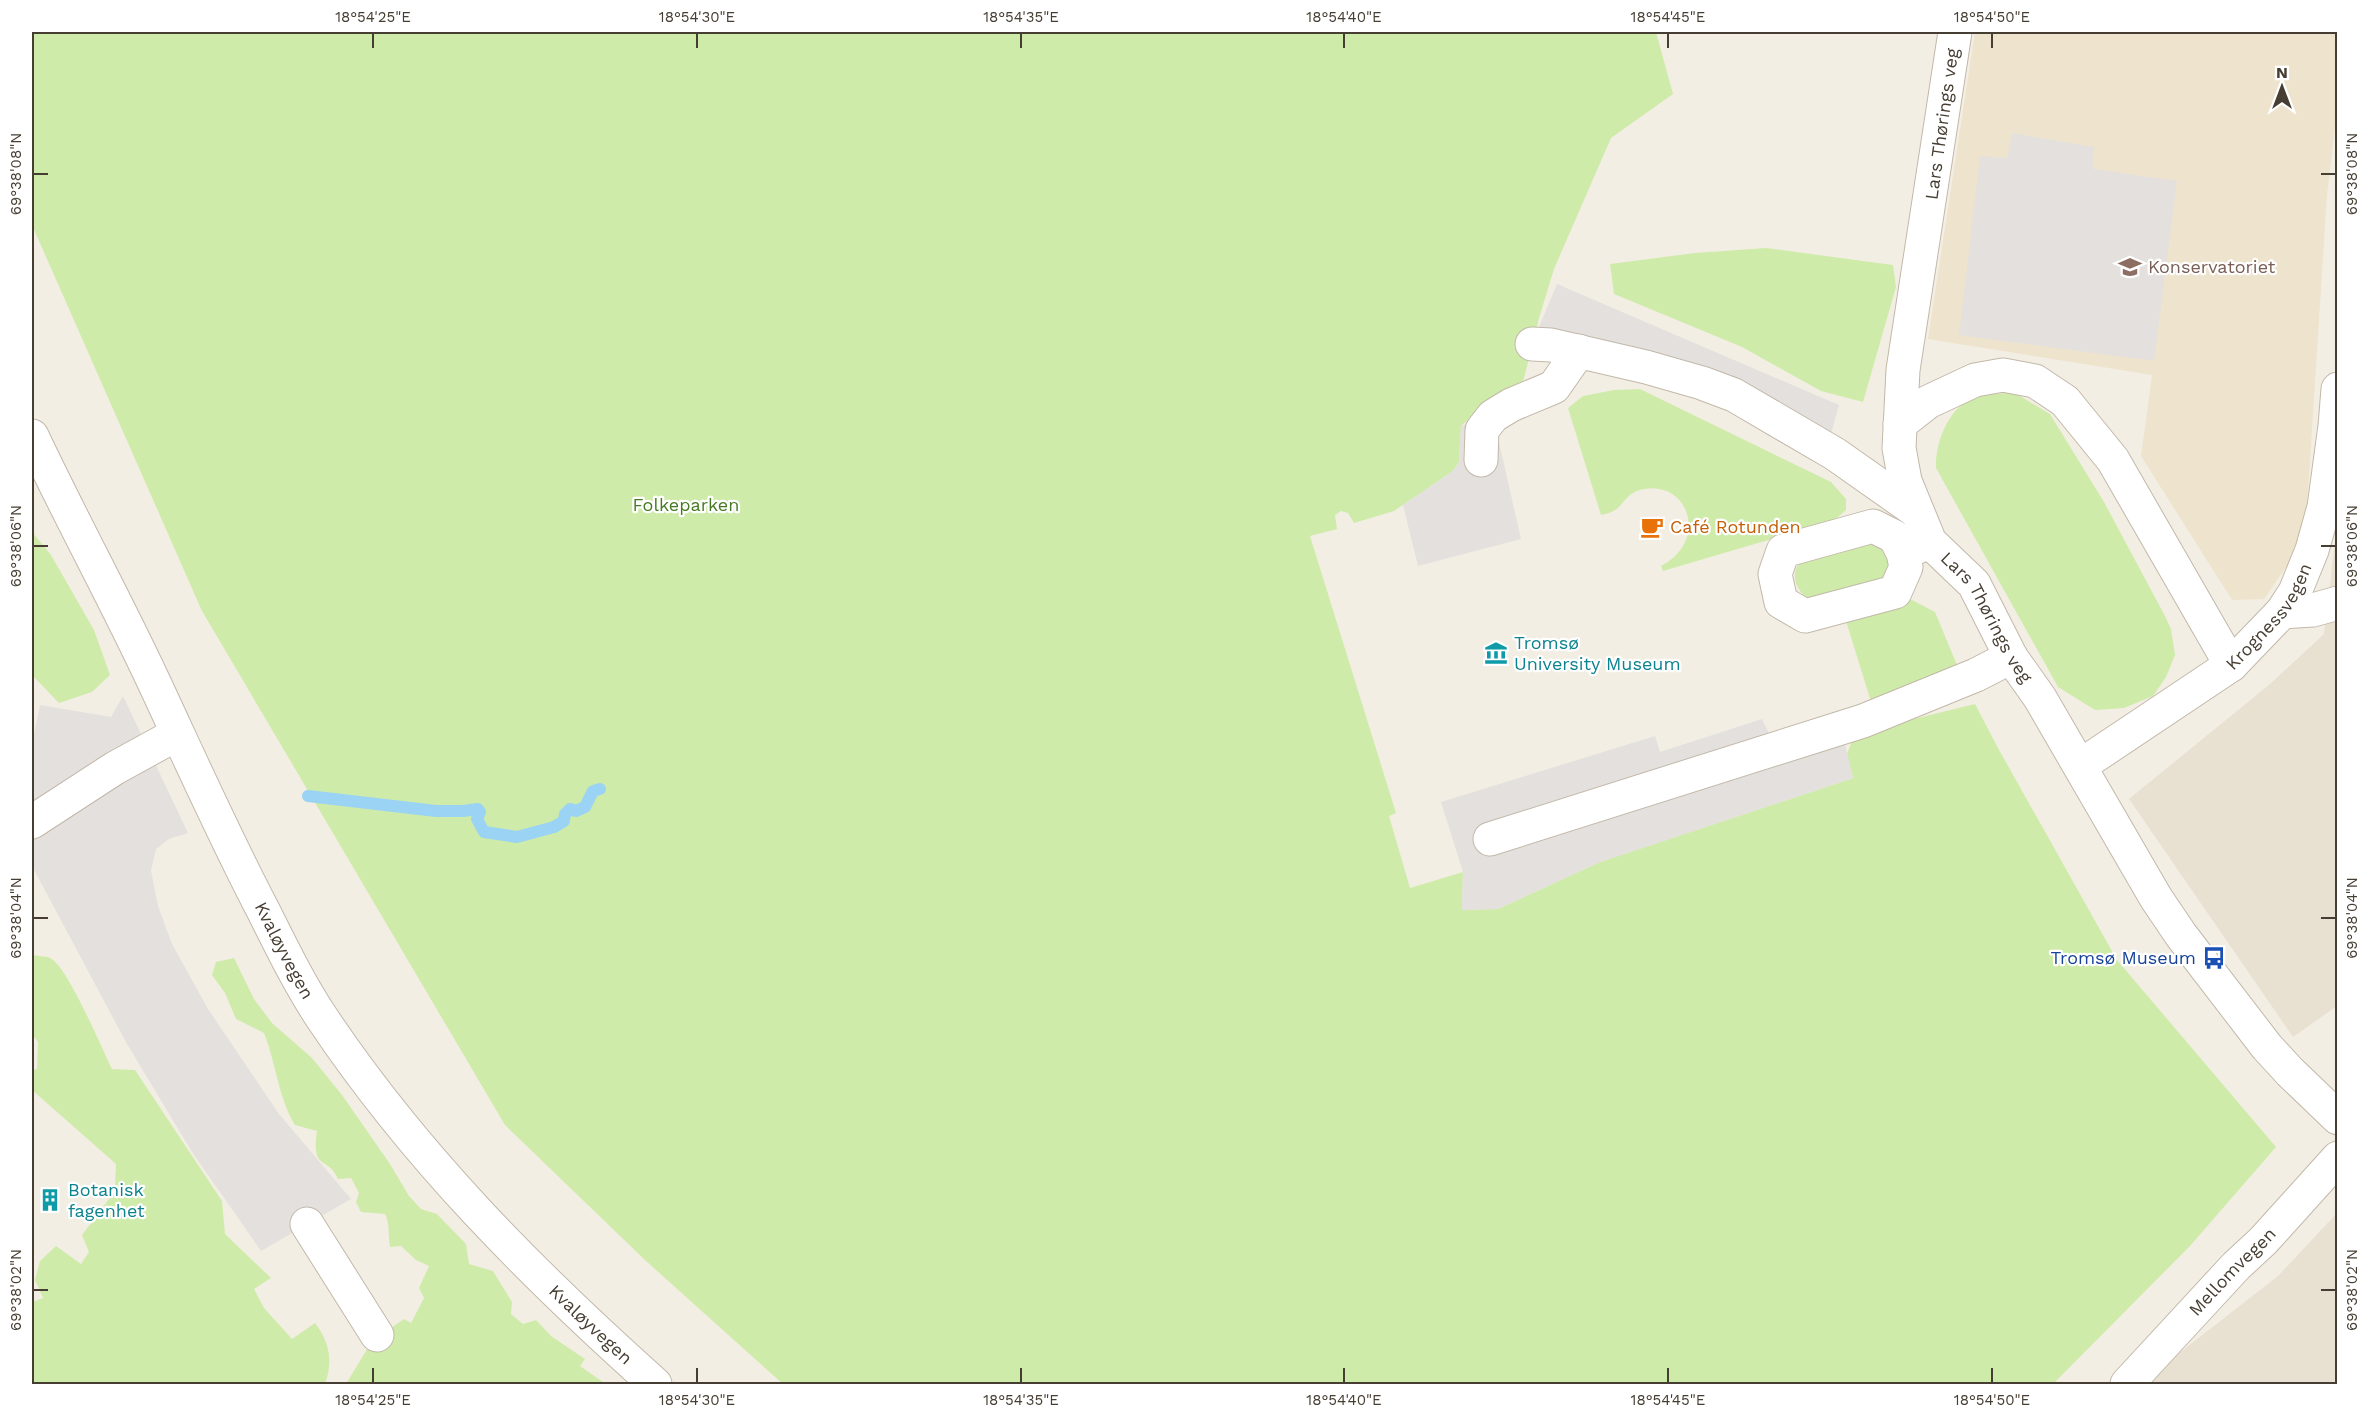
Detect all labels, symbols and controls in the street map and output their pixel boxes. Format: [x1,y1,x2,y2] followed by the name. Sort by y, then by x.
[335,8,411,26] text: 18°54'25"E
[659,8,735,26] text: 18°54'30"E
[983,8,1059,26] text: 18°54'35"E
[1306,8,1382,26] text: 18°54'40"E
[1631,8,1705,26] text: 18°54'45"E
[1954,8,2030,26] text: 18°54'50"E
[1920,46,1963,201] street label: Lars Thørings veg
[2252,57,2312,117] north arrow
[2276,63,2288,82] text: N
[7,133,25,215] text: 69°38'08"N
[2343,133,2361,215] text: 69°38'08"N
[2117,254,2143,280] school or university icon: Konservatoriet
[2148,256,2276,277] place label: Konservatoriet
[633,494,739,515] park label: Folkeparken
[7,505,25,587] text: 69°38'06"N
[2343,505,2361,587] text: 69°38'06"N
[1639,514,1665,540] cafe icon: Café Rotunden
[1670,516,1801,537] place label: Café Rotunden
[1937,547,2037,687] street label: Lars Thørings veg
[2221,560,2316,674] street label: Krognessvegen
[1514,632,1681,674] place label: Tromsø University Museum
[1483,640,1509,666] museum icon: Tromsø University Museum
[7,877,25,959] text: 69°38'04"N
[2343,877,2361,959] text: 69°38'04"N
[251,898,319,1003] street label: Kvaløyvegen
[2201,945,2227,971] bus stop icon: Tromsø Museum
[2050,947,2196,968] place label: Tromsø Museum
[68,1179,145,1221] place label: Botanisk fagenhet
[37,1187,63,1213] building icon: Botanisk fagenhet
[2184,1223,2280,1320] street label: Mellomvegen
[7,1249,25,1331] text: 69°38'02"N
[2343,1249,2361,1331] text: 69°38'02"N
[545,1280,637,1368] street label: Kvaløyvegen
[335,1391,411,1409] text: 18°54'25"E
[659,1391,735,1409] text: 18°54'30"E
[983,1391,1059,1409] text: 18°54'35"E
[1306,1391,1382,1409] text: 18°54'40"E
[1631,1391,1705,1409] text: 18°54'45"E
[1954,1391,2030,1409] text: 18°54'50"E

